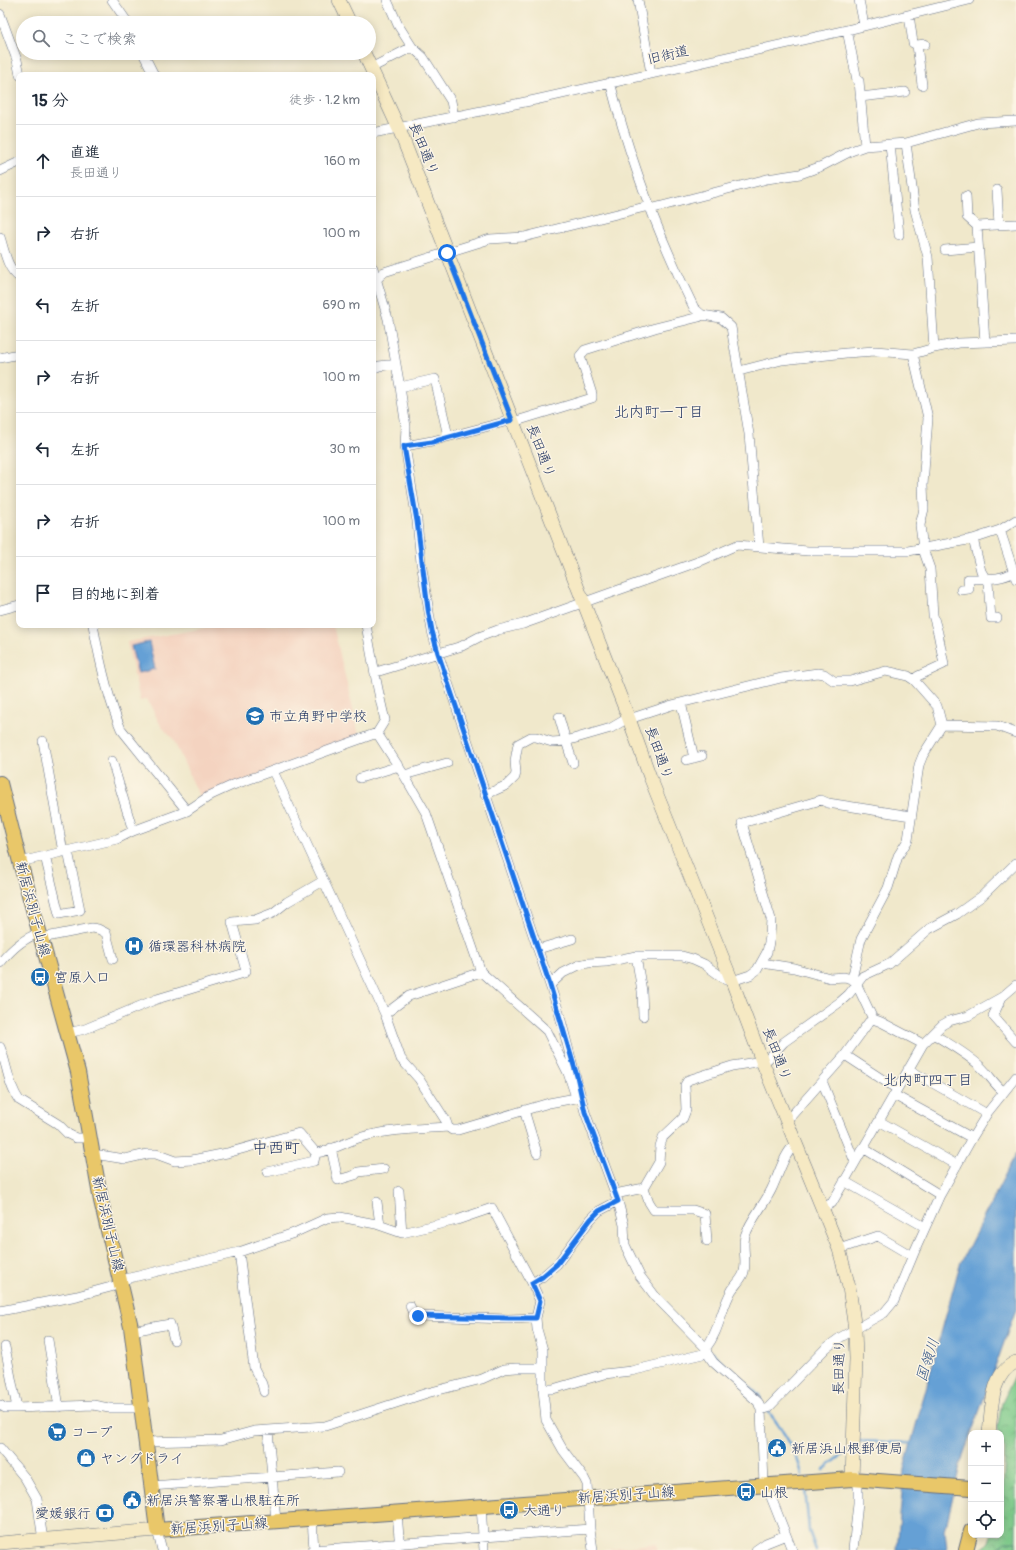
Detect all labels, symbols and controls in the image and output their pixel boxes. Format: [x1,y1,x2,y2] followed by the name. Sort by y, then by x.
[16,16,376,60] search box
[30,27,52,49] icon: search
[62,30,137,49] text: ここで検索
[646,42,690,68] street label: 旧街道
[32,90,69,111] text: 15 分
[289,92,360,108] text: 徒歩 · 1.2 km
[406,120,442,178] street label: 長田通り
[70,143,100,162] text: 直進
[32,150,54,172] icon: ahead
[324,153,360,169] text: 160 m
[70,165,122,181] text: 長田通り
[32,222,54,244] icon: right
[70,225,100,244] text: 右折
[323,225,360,241] text: 100 m
[438,244,456,262] route start
[32,294,54,316] icon: left
[70,297,100,316] text: 左折
[322,297,360,313] text: 690 m
[32,366,54,388] icon: right
[70,369,100,388] text: 右折
[323,369,360,385] text: 100 m
[614,403,704,422] district label: 北内町一丁目
[523,422,559,480] street label: 長田通り
[32,438,54,460] icon: left
[70,441,100,460] text: 左折
[330,441,360,457] text: 30 m
[32,510,54,532] icon: right
[70,513,100,532] text: 右折
[323,513,360,529] text: 100 m
[32,582,54,604] icon: arrive
[70,585,160,604] text: 目的地に到着
[244,705,266,727] school or university icon: 市立角野中学校
[269,708,367,725] place label: 市立角野中学校
[641,724,677,782] street label: 長田通り
[12,859,54,959] street label: 新居浜別子山線
[123,935,145,957] hospital icon: 循環器科林病院
[148,938,246,955] place label: 循環器科林病院
[29,966,51,988] bus stop icon: 宮原入口
[54,969,110,986] place label: 宮原入口
[759,1025,795,1083] street label: 長田通り
[883,1071,973,1090] district label: 北内町四丁目
[252,1138,300,1158] district label: 中西町
[89,1174,127,1274] street label: 新居浜別子山線
[409,1307,427,1325] route end
[912,1336,944,1384] water label: 国領川
[830,1339,848,1395] street label: 長田通り
[46,1421,68,1443] supermarket icon: コープ
[71,1424,112,1441] place label: コープ
[968,1430,1004,1538] map controls
[968,1430,1004,1466] button: +
[766,1437,788,1459] public building icon: 新居浜山根郵便局
[791,1440,903,1457] place label: 新居浜山根郵便局
[75,1447,97,1469] shop icon: ヤングドライ
[100,1450,183,1467] place label: ヤングドライ
[968,1466,1004,1502] button: −
[735,1481,757,1503] bus stop icon: 山根
[577,1483,675,1507] street label: 新居浜別子山線
[760,1484,788,1501] place label: 山根
[121,1489,143,1511] public building icon: 新居浜警察署山根駐在所
[146,1492,300,1509] place label: 新居浜警察署山根駐在所
[498,1499,520,1521] bus stop icon: 大通り
[94,1502,116,1524] bank icon: 愛媛銀行
[523,1502,565,1519] place label: 大通り
[968,1502,1004,1538] button: locate
[35,1505,91,1522] place label: 愛媛銀行
[170,1514,268,1538] street label: 新居浜別子山線

